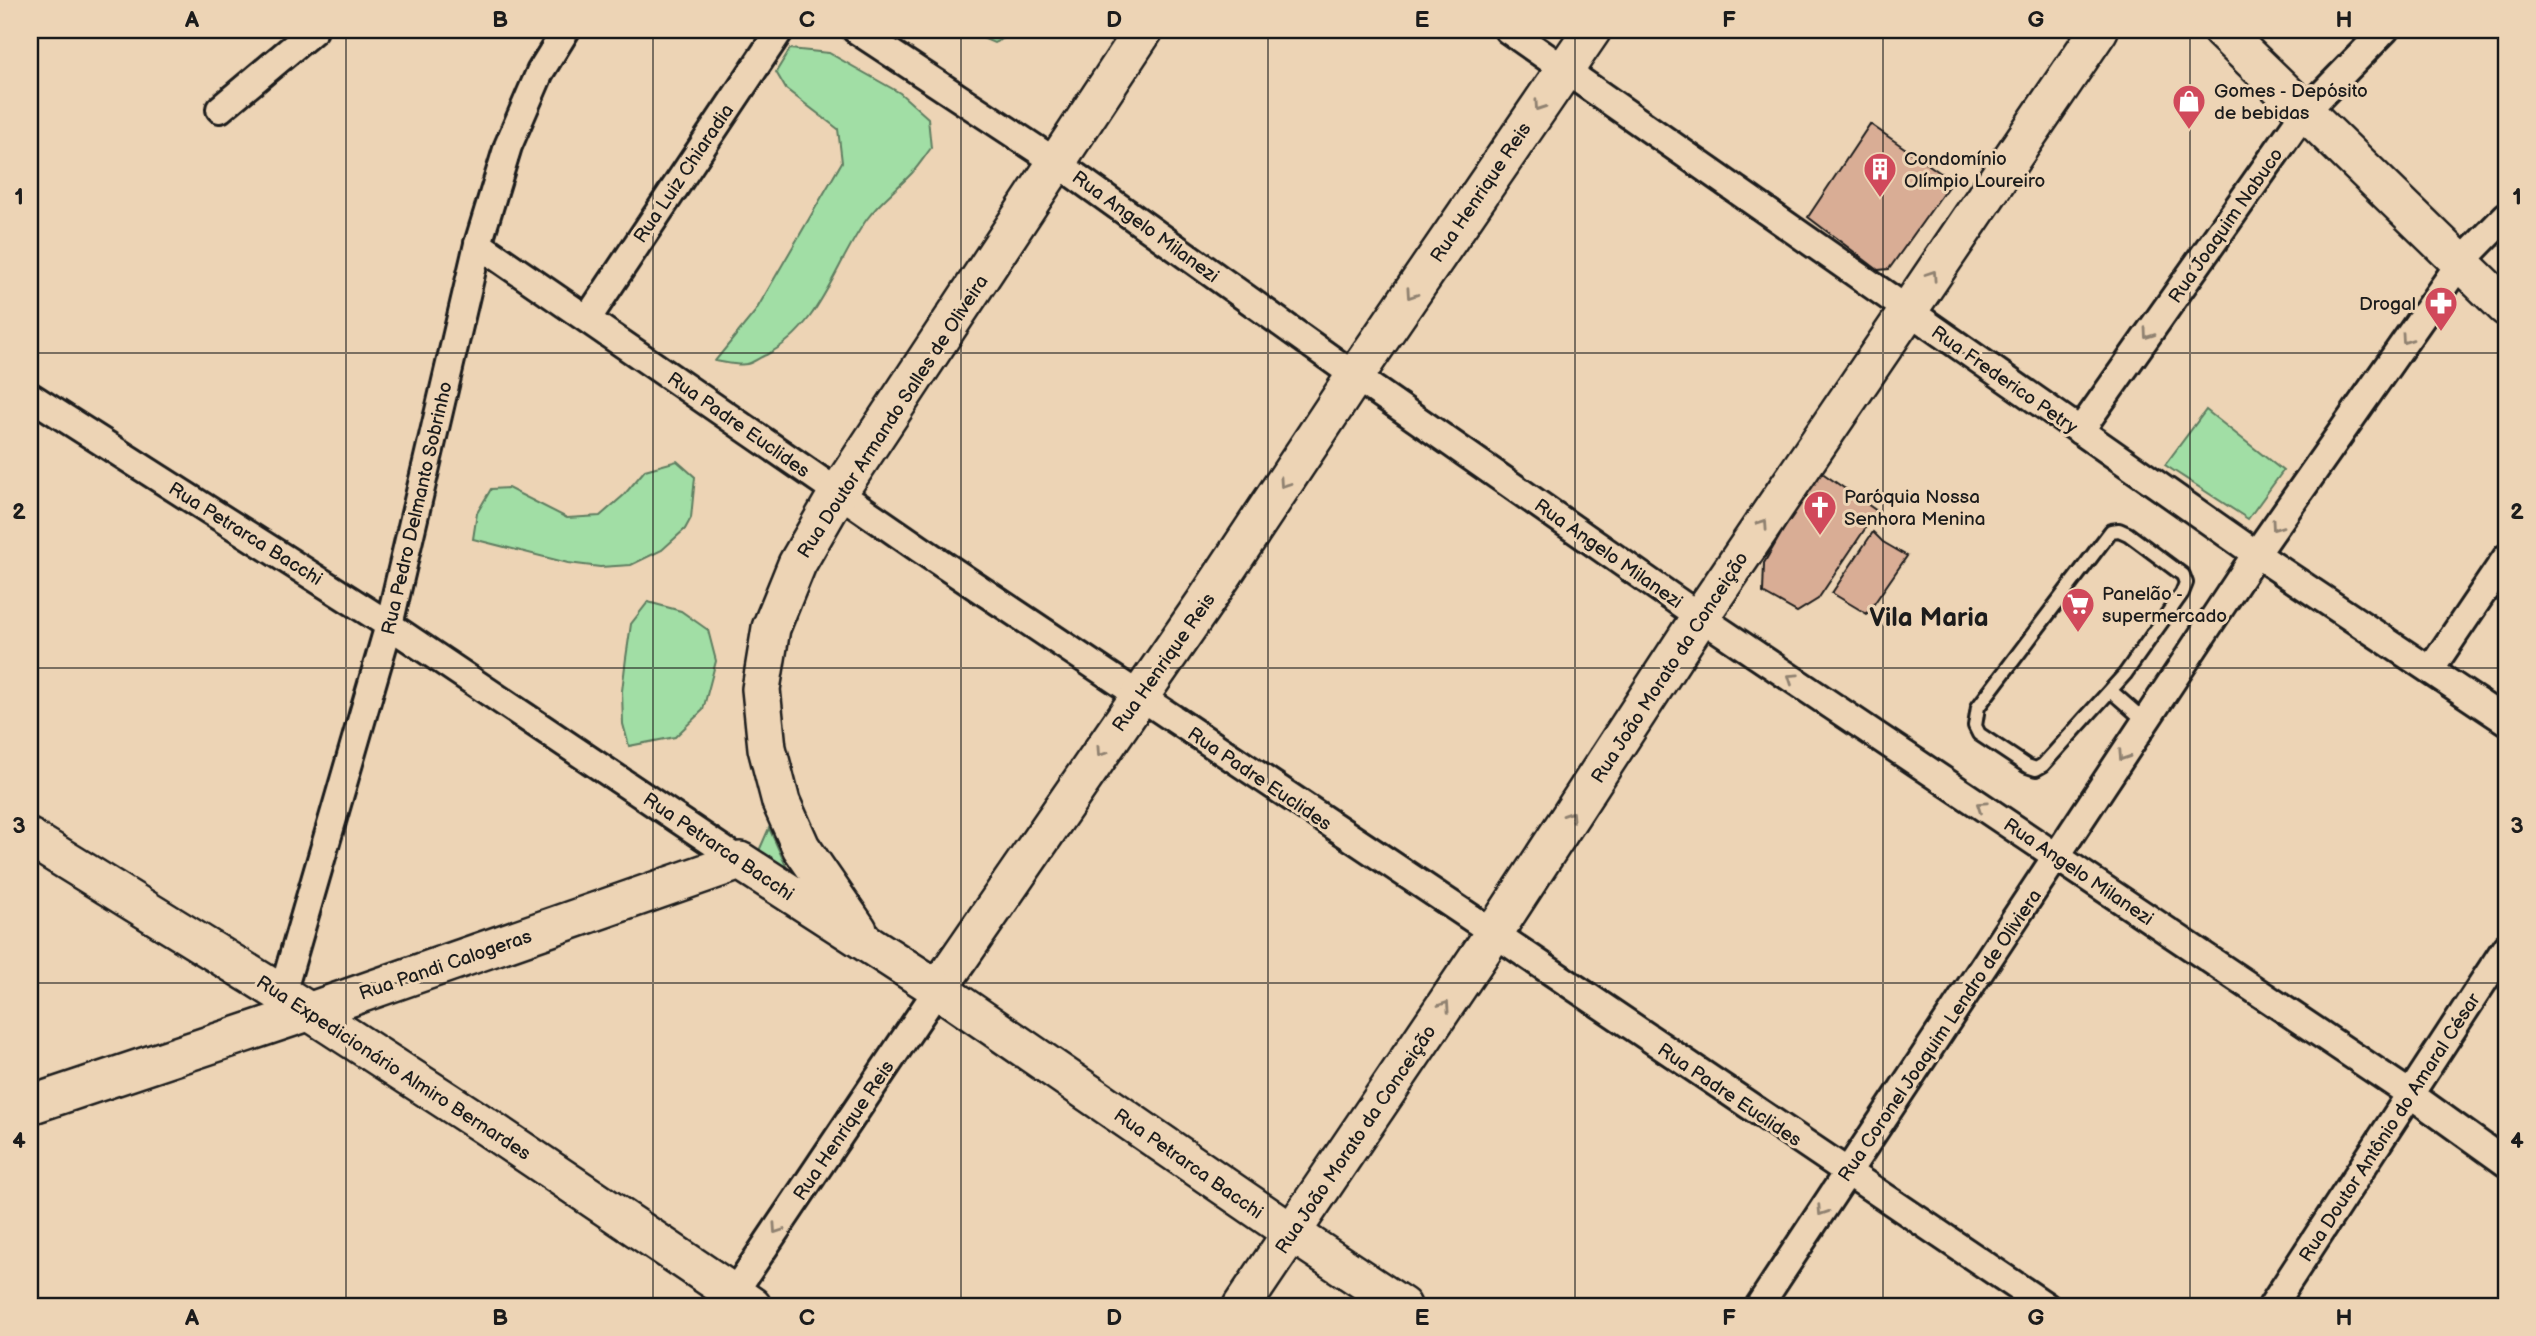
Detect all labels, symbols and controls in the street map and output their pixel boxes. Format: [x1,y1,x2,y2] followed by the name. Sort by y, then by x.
[184,6,200,34] text: A
[492,6,508,34] text: B
[799,6,815,34] text: C
[1106,6,1122,34] text: D
[1415,6,1430,34] text: E
[1722,6,1736,34] text: F
[2028,6,2045,34] text: G
[2335,6,2353,34] text: H
[2214,80,2368,125] place label: Gomes - Depósito de bebidas
[2170,82,2208,131] shop icon: Gomes - Depósito de bebidas
[1535,98,1547,111] one-way arrow
[629,100,739,248] street label: Rua Luiz Chiaradia
[1426,118,1537,267] street label: Rua Henrique Reis
[2164,144,2288,308] street label: Rua Joaquim Nabuco
[1904,148,2045,193] place label: Condomínio Olímpio Loureiro
[1861,150,1899,199] building icon: Condomínio Olímpio Loureiro
[1067,166,1223,288] street label: Rua Angelo Milanezi
[14,183,24,211] text: 1
[2512,183,2522,211] text: 1
[1923,269,1936,282] one-way arrow
[793,271,994,563] street label: Rua Doutor Armando Salles de Oliveira
[2422,284,2460,333] pharmacy icon: Drogal
[1407,286,1419,299] one-way arrow
[2359,293,2416,316] place label: Drogal
[1927,321,2082,440] street label: Rua Frederico Petry
[2144,326,2156,339] one-way arrow
[2402,331,2415,344] one-way arrow
[662,367,814,483] street label: Rua Padre Euclides
[377,380,458,637] street label: Rua Pedro Delmanto Sobrinho
[1280,475,1292,488] one-way arrow
[164,478,326,591] street label: Rua Petrarca Bacchi
[1844,486,1985,531] place label: Paróquia Nossa Senhora Menina
[1801,488,1839,537] church icon: Paróquia Nossa Senhora Menina
[1530,494,1687,614] street label: Rua Angelo Milanezi
[12,498,26,526] text: 2
[2510,498,2524,526] text: 2
[2272,518,2284,531] one-way arrow
[1755,519,1767,532] one-way arrow
[1587,548,1754,788] street label: Rua João Morato da Conceição
[2102,583,2227,628] place label: Panelão - supermercado
[2059,585,2097,634] supermarket icon: Panelão - supermercado
[1108,589,1221,737] street label: Rua Henrique Reis
[1869,603,1989,634] district label: Vila Maria
[1787,674,1800,687] one-way arrow
[1183,723,1335,836] street label: Rua Padre Euclides
[1097,744,1109,757] one-way arrow
[2118,748,2131,761] one-way arrow
[638,788,798,906] street label: Rua Petrarca Bacchi
[1975,801,1988,814] one-way arrow
[1562,811,1575,824] one-way arrow
[12,812,26,840] text: 3
[2510,812,2524,840] text: 3
[1999,814,2157,931] street label: Rua Angelo Milanezi
[1834,885,2047,1186] street label: Rua Coronel Joaquim Lendro de Oliviera
[356,925,535,1006] street label: Rua Pandi Calogeras
[252,971,535,1166] street label: Rua Expedicionário Almiro Bernardes
[2295,988,2486,1266] street label: Rua Doutor Antônio do Amaral César
[1437,1001,1449,1014] one-way arrow
[1271,1021,1442,1259] street label: Rua João Morato da Conceição
[1653,1039,1805,1152] street label: Rua Padre Euclides
[789,1056,900,1205] street label: Rua Henrique Reis
[1109,1104,1267,1224] street label: Rua Petrarca Bacchi
[12,1127,26,1155] text: 4
[2510,1127,2524,1155] text: 4
[1817,1204,1830,1217] one-way arrow
[773,1221,785,1234] one-way arrow
[184,1304,200,1332] text: A
[492,1304,508,1332] text: B
[799,1304,815,1332] text: C
[1106,1304,1122,1332] text: D
[1415,1304,1430,1332] text: E
[1722,1304,1736,1332] text: F
[2028,1304,2045,1332] text: G
[2335,1304,2353,1332] text: H

